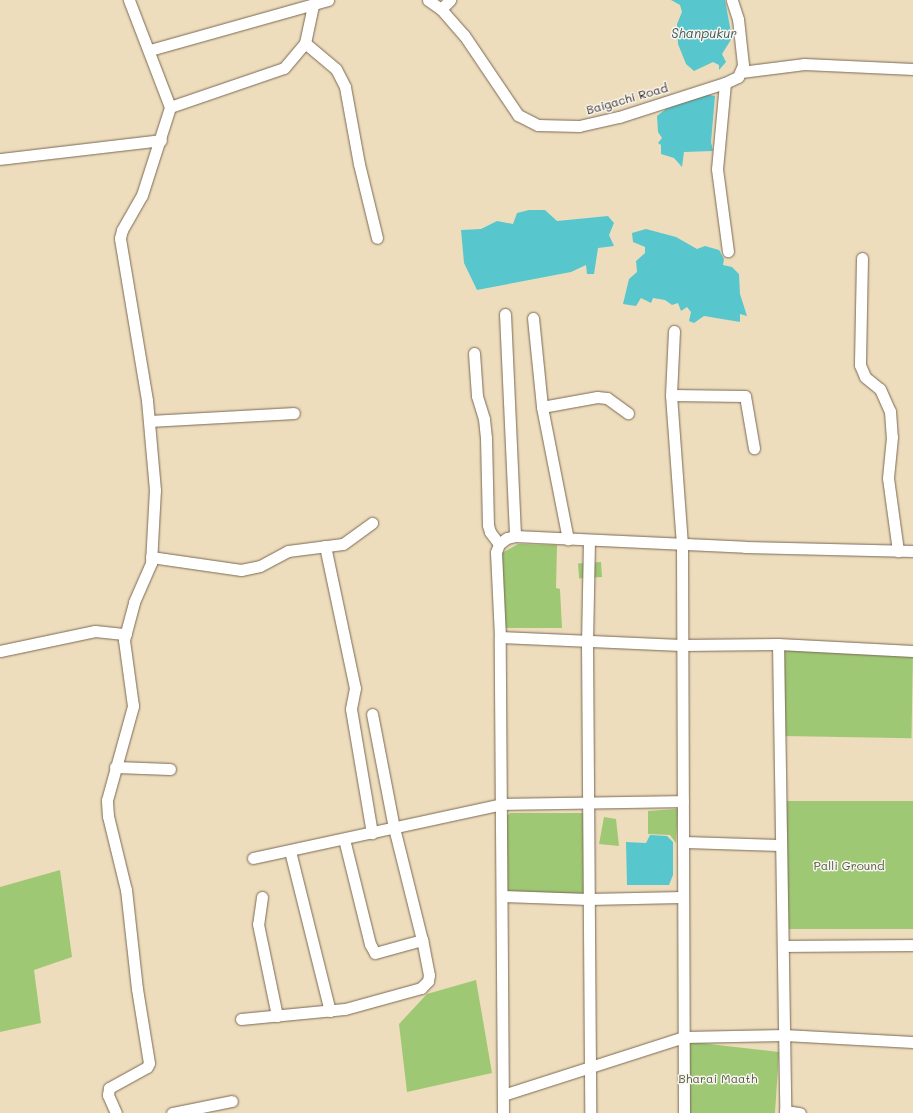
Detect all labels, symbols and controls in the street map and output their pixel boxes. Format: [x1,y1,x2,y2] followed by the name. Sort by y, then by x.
[671,25,737,41] water label: Shanpukur
[585,80,669,118] street label: Baigachi Road
[813,859,885,873] park label: Palli Ground
[678,1072,758,1086] park label: Bharai Maath

